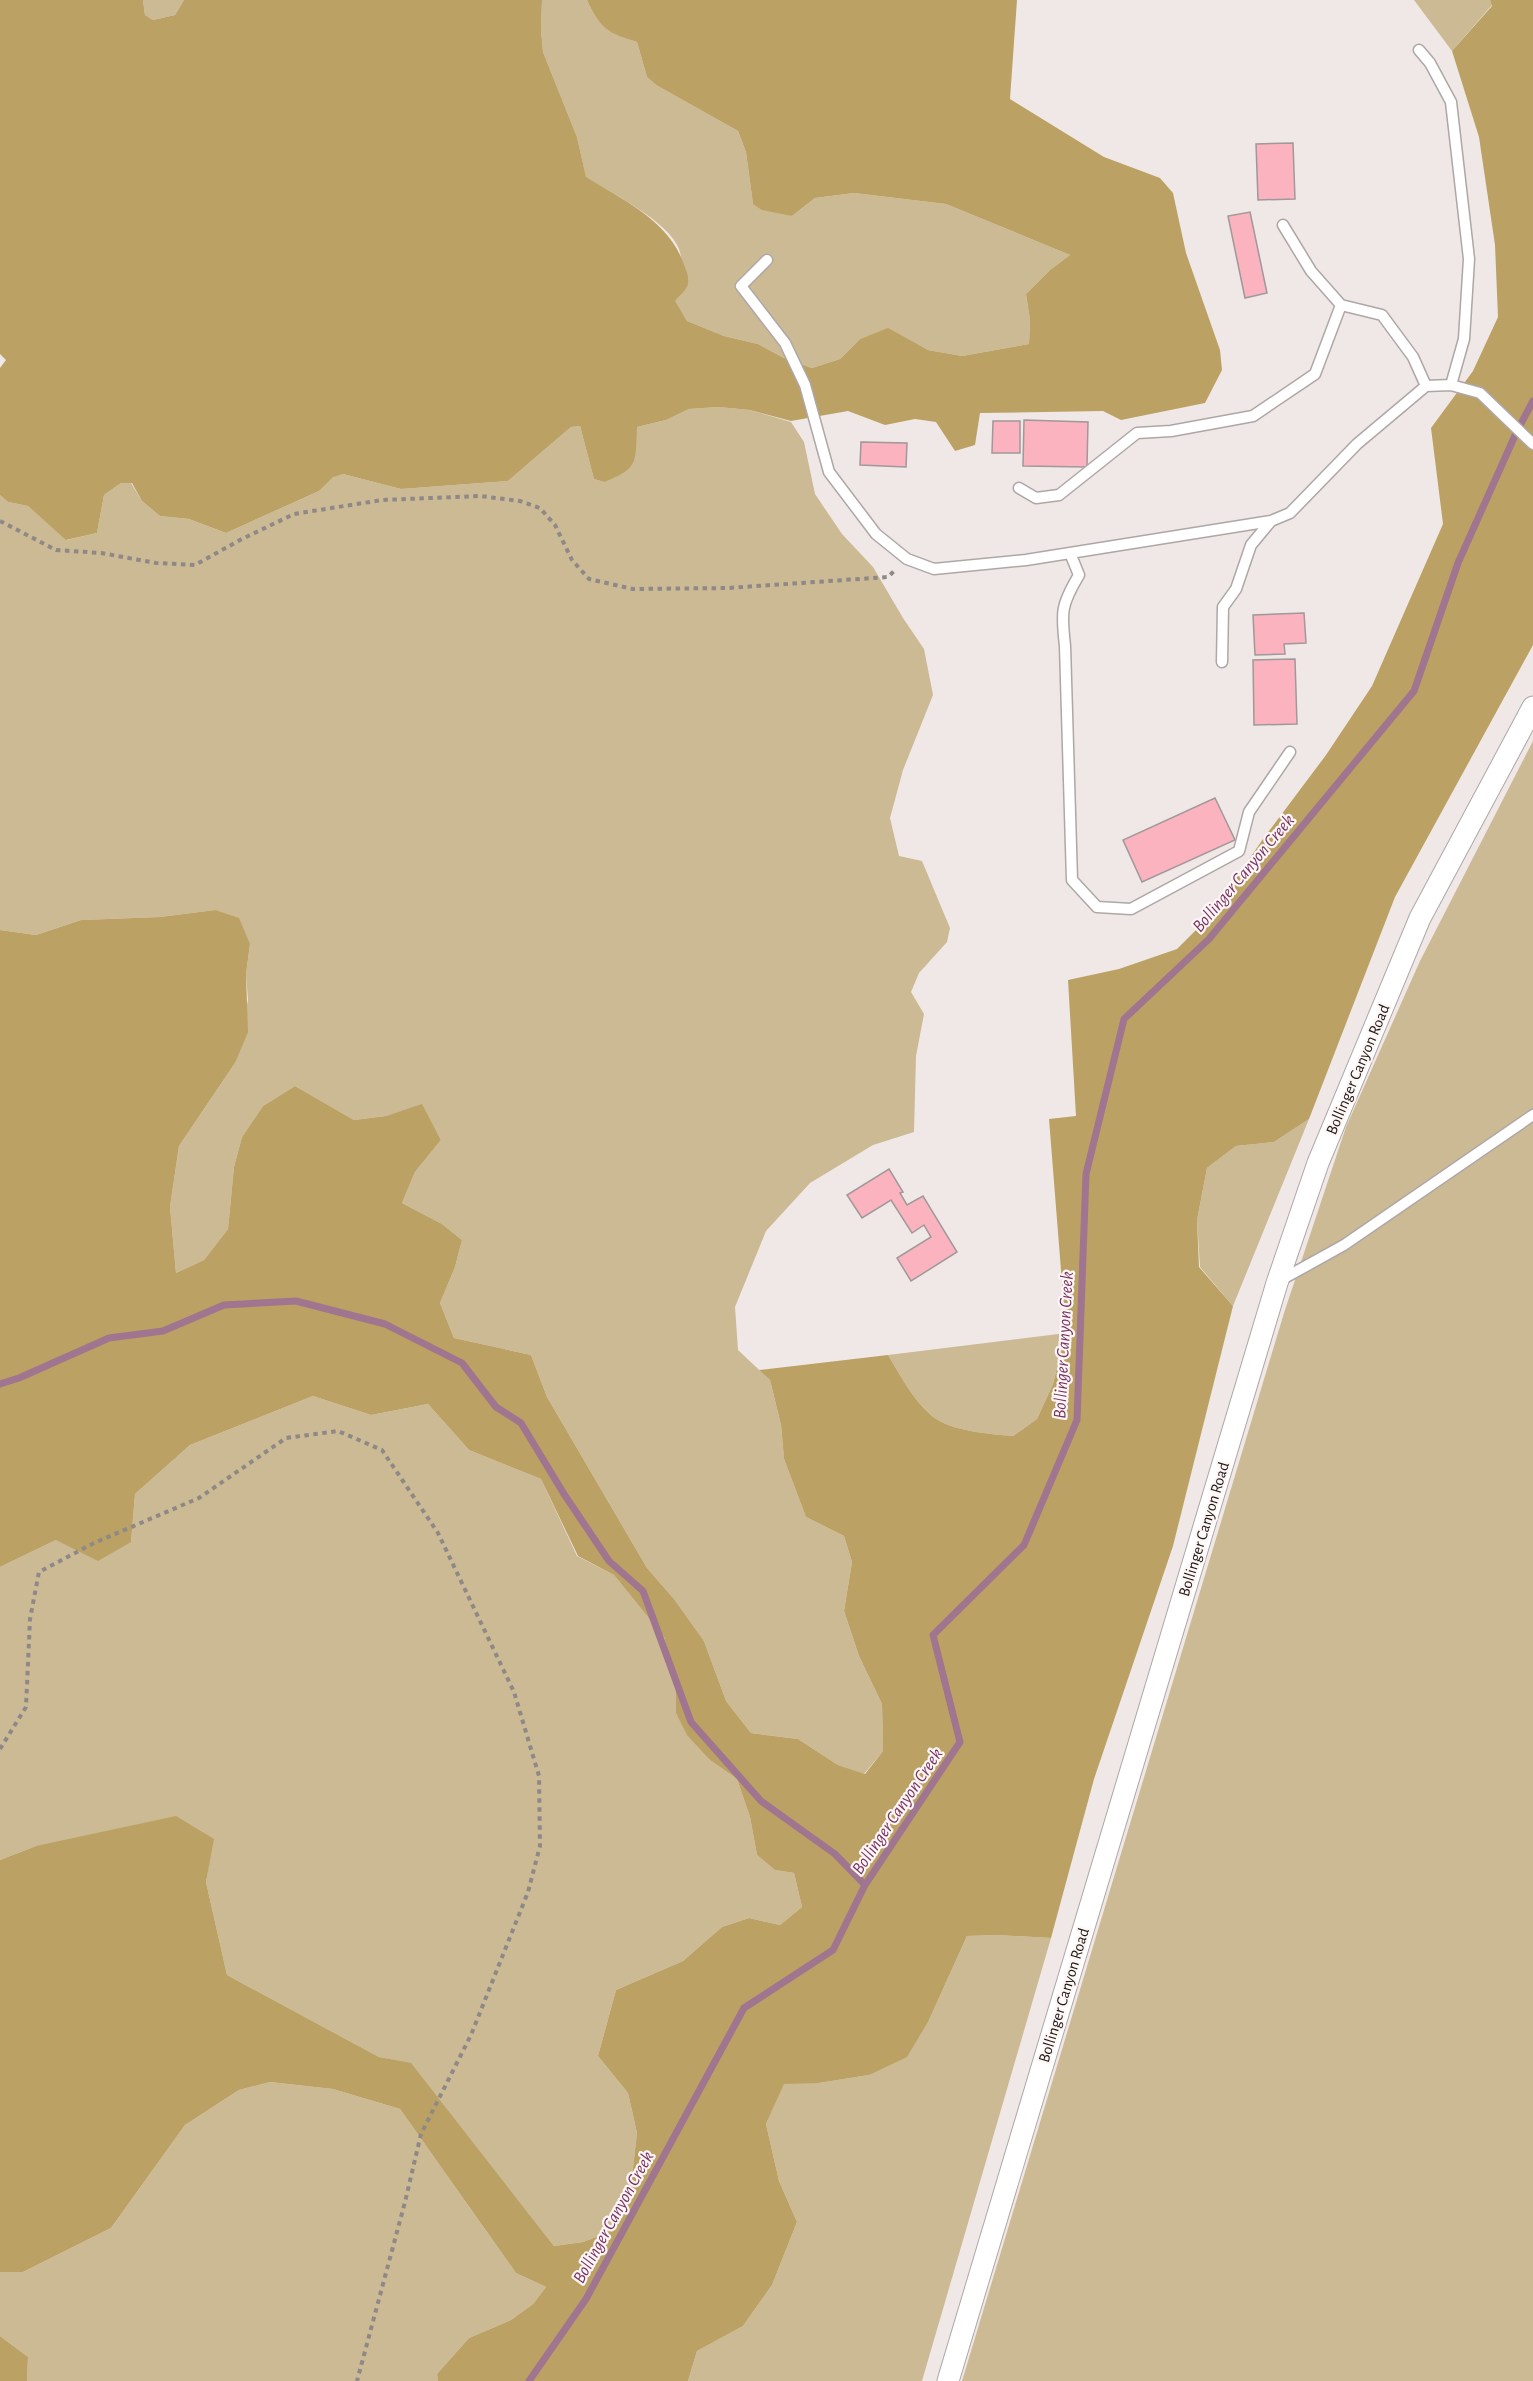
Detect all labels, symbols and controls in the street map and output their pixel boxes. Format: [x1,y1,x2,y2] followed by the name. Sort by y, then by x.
[1189,811,1298,936] water label: Bollinger Canyon Creek
[1323,1002,1394,1137] street label: Bollinger Canyon Road
[1051,1271,1077,1419] water label: Bollinger Canyon Creek
[1176,1460,1233,1599] street label: Bollinger Canyon Road
[849,1745,947,1878] water label: Bollinger Canyon Creek
[1036,1926,1093,2065] street label: Bollinger Canyon Road
[570,2149,658,2286] water label: Bollinger Canyon Creek

